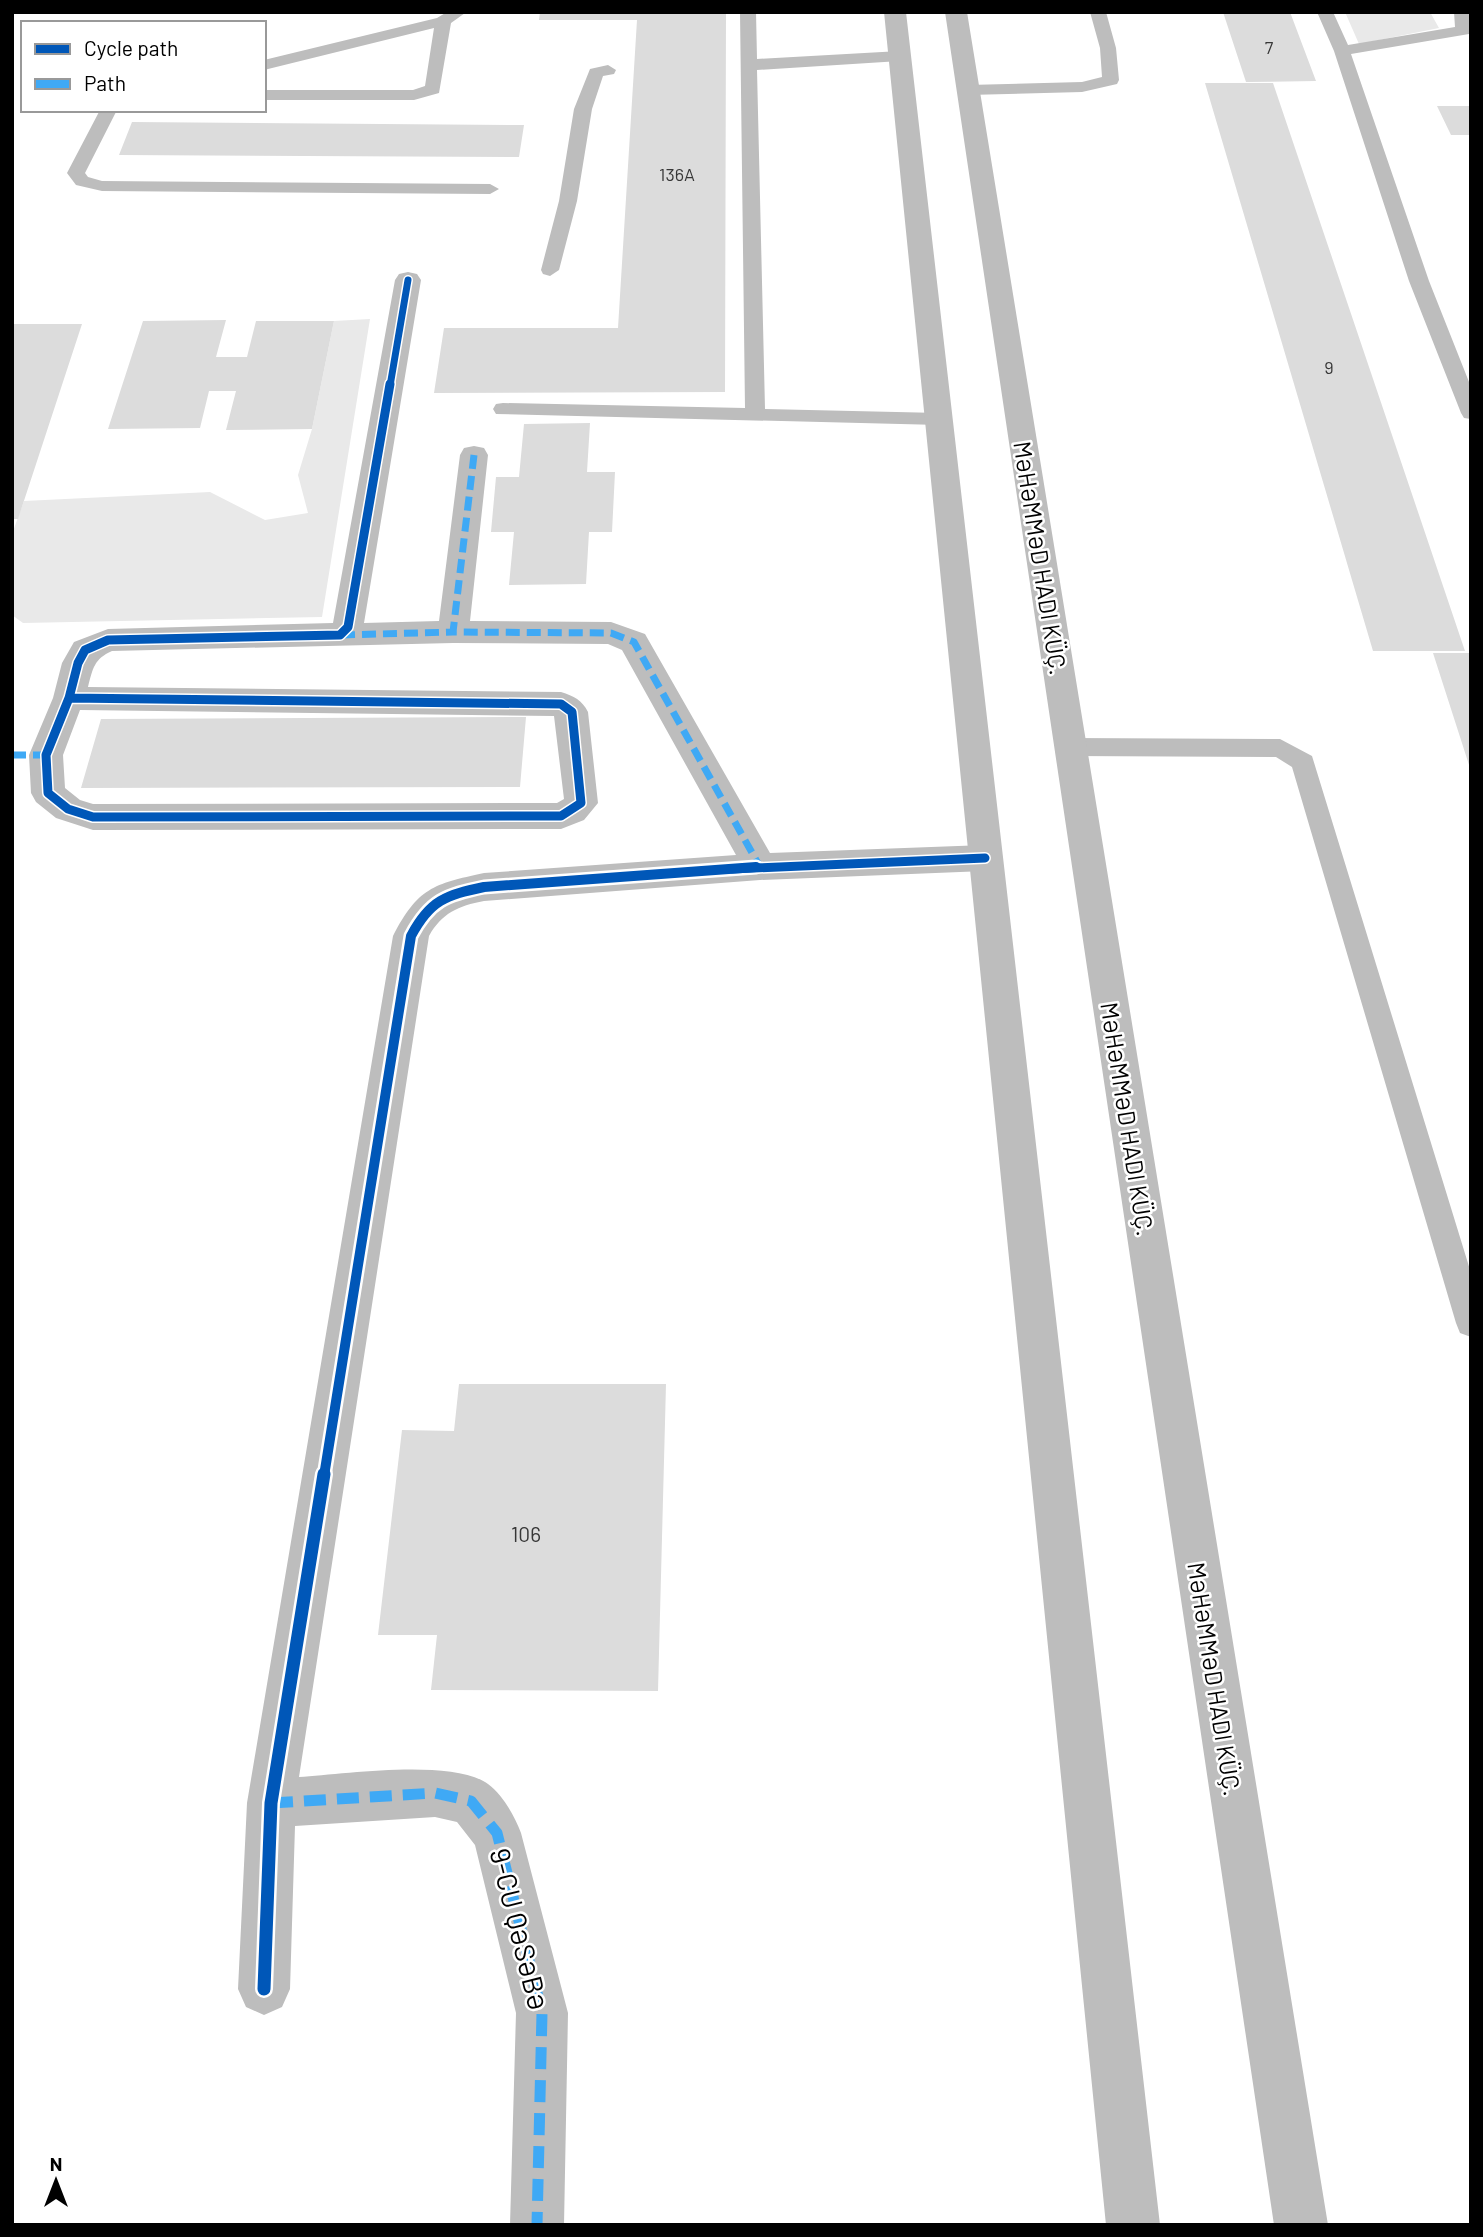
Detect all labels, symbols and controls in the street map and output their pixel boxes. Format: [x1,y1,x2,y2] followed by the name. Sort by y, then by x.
[21,21,266,112] legend
[84,35,178,60] text: Cycle path
[1265,36,1274,58] house number: 7
[84,70,126,95] text: Path
[659,163,695,185] house number: 136A
[1324,356,1334,378] house number: 9
[1008,439,1074,677] street label: MƏHƏMMƏD HADI KÜÇ.
[1095,1000,1161,1238] street label: MƏHƏMMƏD HADI KÜÇ.
[511,1521,541,1546] house number: 106
[1182,1560,1248,1798] street label: MƏHƏMMƏD HADI KÜÇ.
[483,1845,557,2013] street label: 9-CU QƏSƏBƏ
[21,2146,91,2216] north arrow
[50,2152,62,2175] text: N

